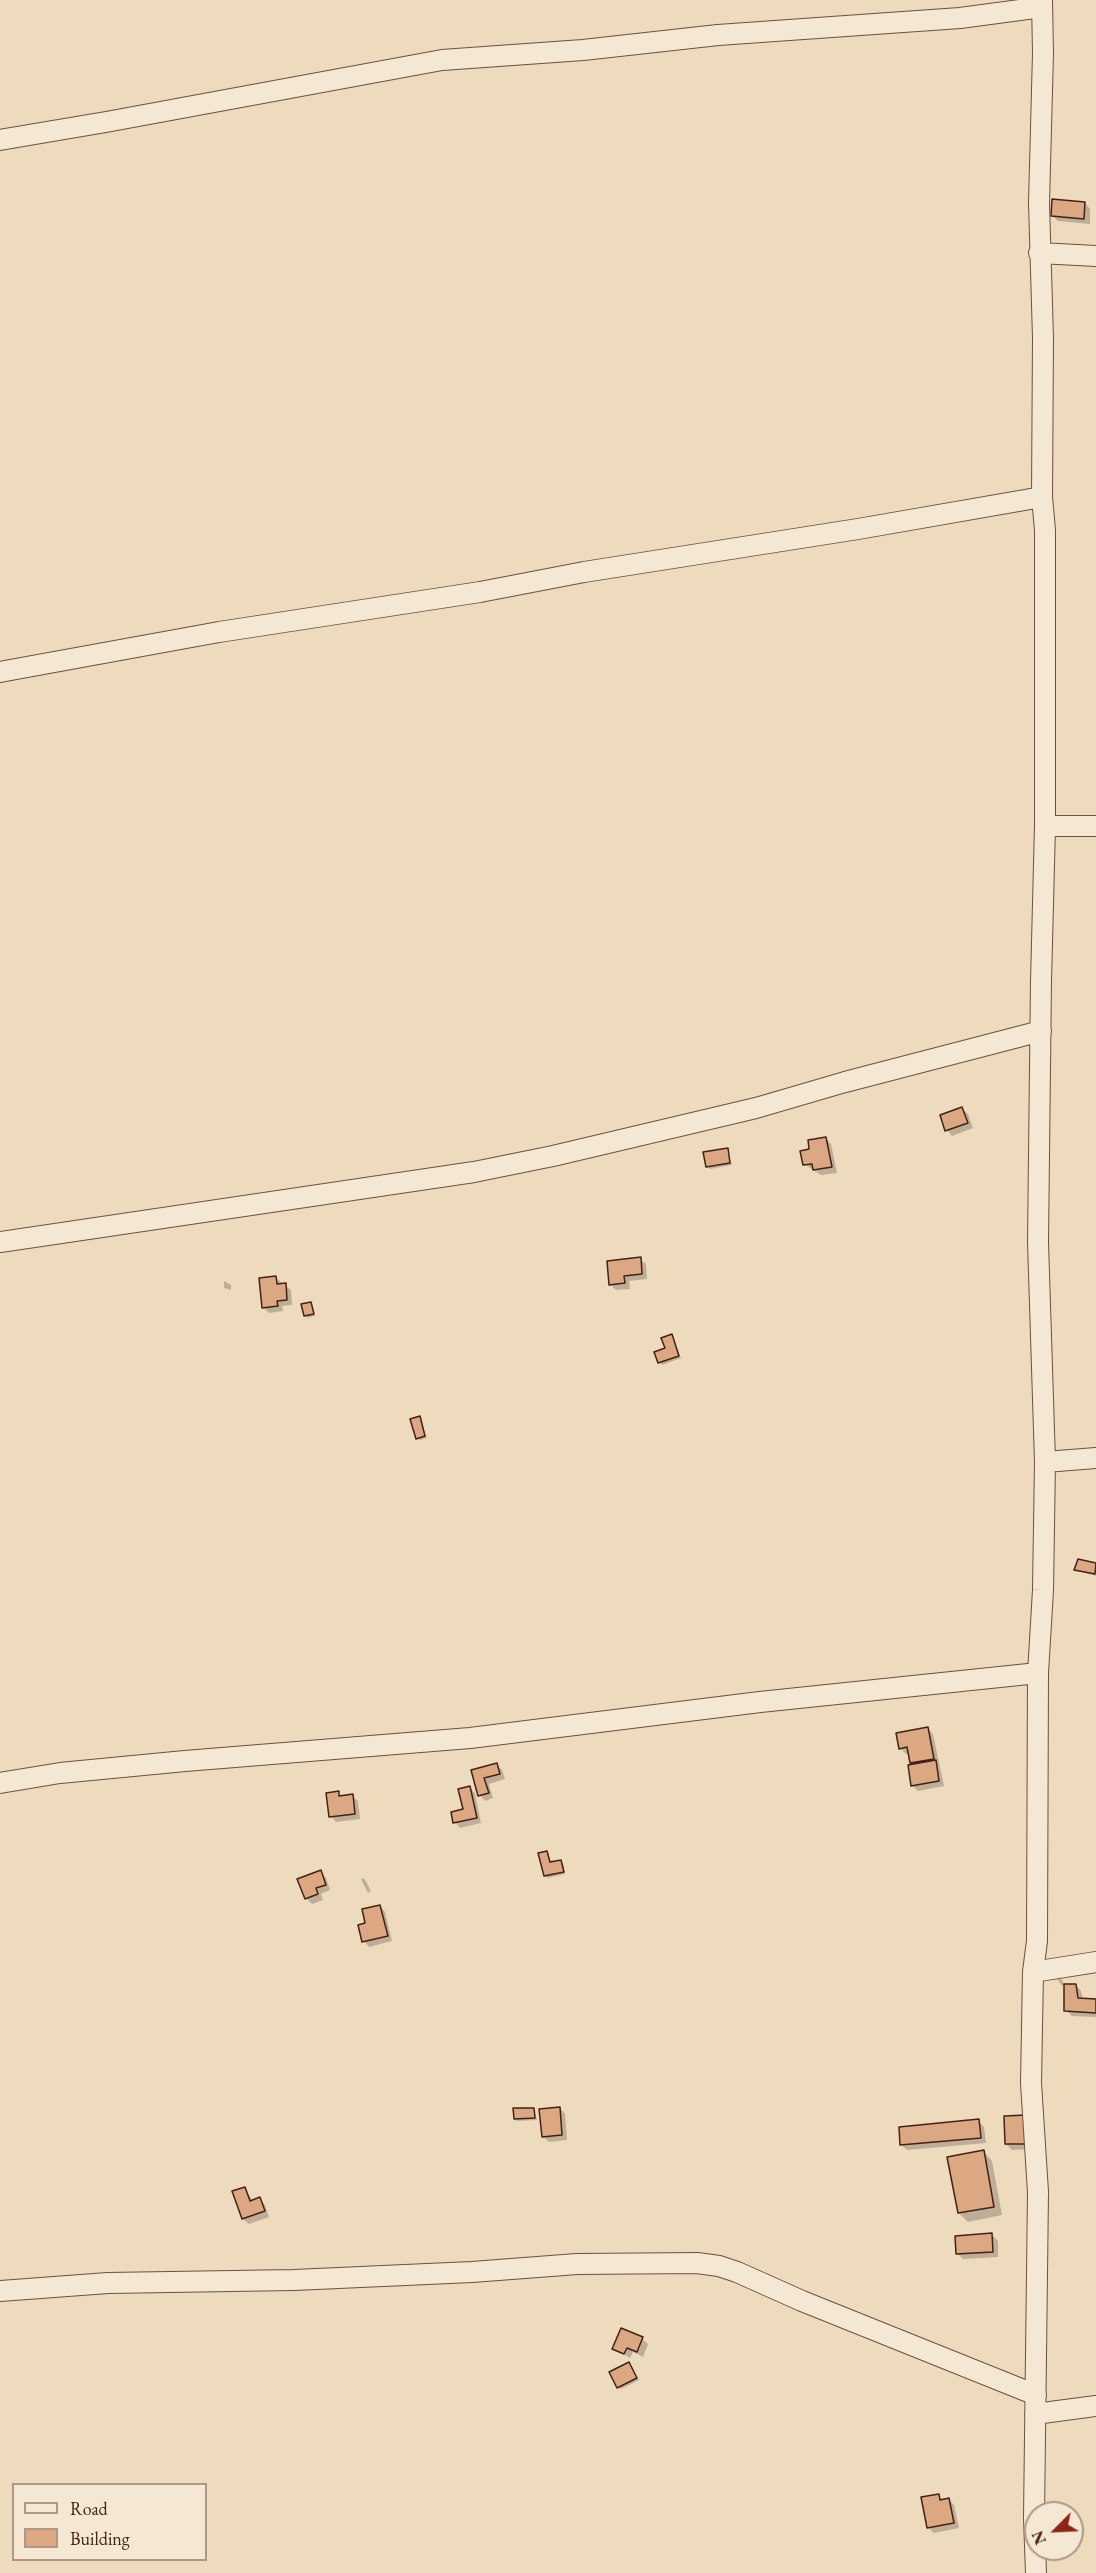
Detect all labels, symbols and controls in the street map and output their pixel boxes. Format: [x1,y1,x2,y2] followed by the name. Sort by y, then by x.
[12,2483,207,2561] legend
[70,2497,108,2520] text: Road
[1024,2501,1084,2561] north arrow
[70,2527,130,2550] text: Building
[1027,2528,1051,2548] text: N

